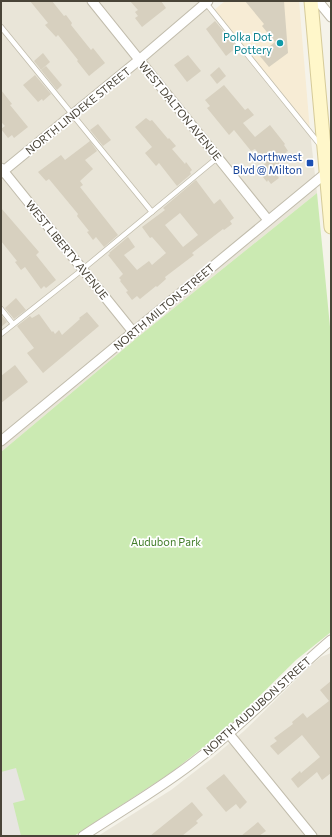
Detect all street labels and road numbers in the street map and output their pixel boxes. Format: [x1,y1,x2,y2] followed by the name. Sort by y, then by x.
[136,59,224,163] street label: WEST DALTON AVENUE
[23,64,133,157] street label: NORTH LINDEKE STREET
[23,198,111,302] street label: WEST LIBERTY AVENUE
[111,261,217,353] street label: NORTH MILTON STREET
[200,654,313,758] street label: NORTH AUDUBON STREET

